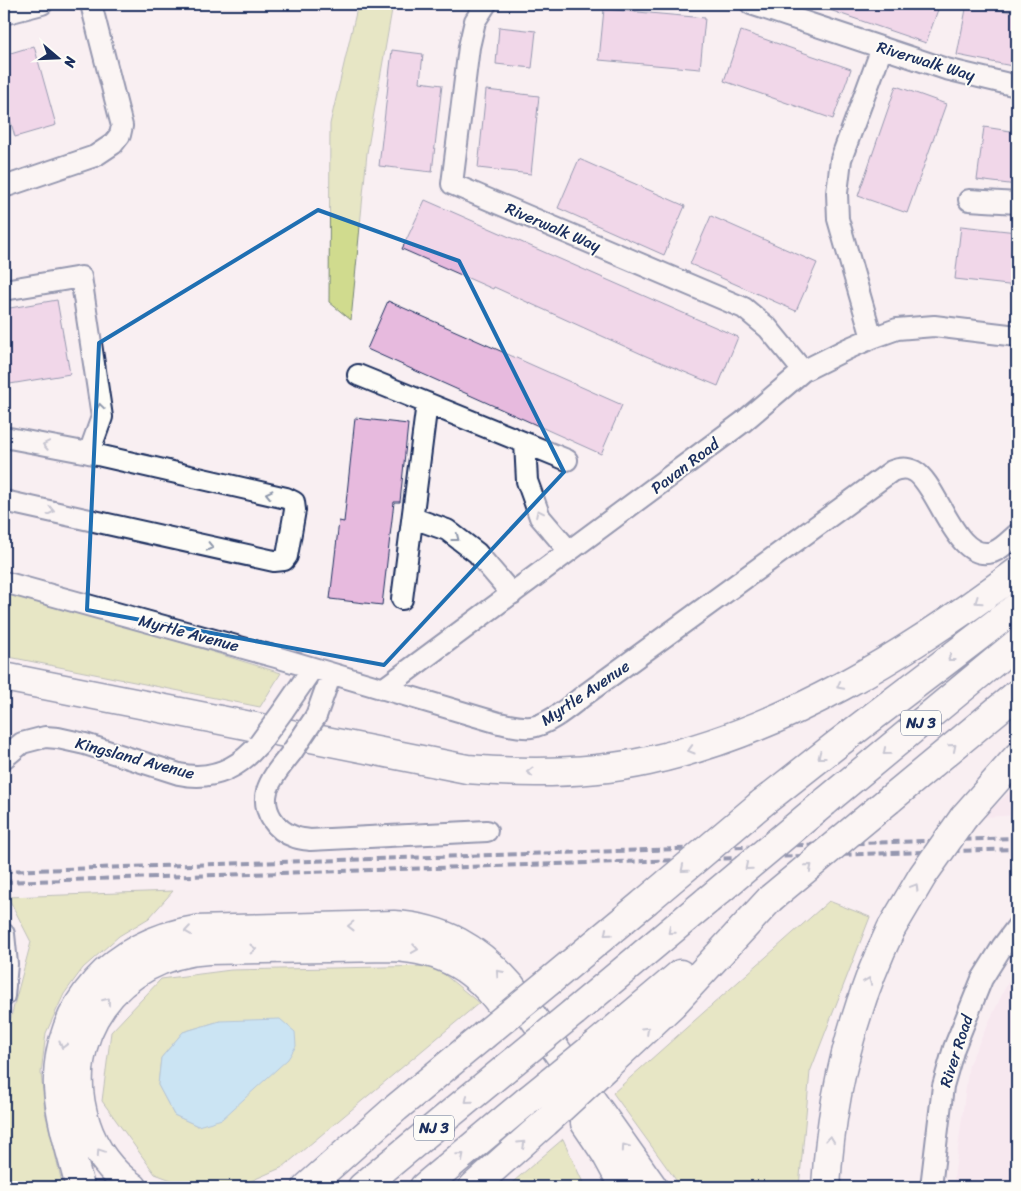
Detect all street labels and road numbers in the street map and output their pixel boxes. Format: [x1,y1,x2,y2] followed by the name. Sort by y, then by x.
[873,32,979,90] street label: Riverwalk Way
[501,194,606,260] street label: Riverwalk Way
[644,429,727,502] street label: Pavan Road
[136,606,242,660] street label: Myrtle Avenue
[534,652,636,734] street label: Myrtle Avenue
[901,710,941,736] road number: NJ 3
[72,728,198,788] street label: Kingsland Avenue
[931,1010,982,1091] street label: River Road
[414,1116,454,1140] road number: NJ 3

